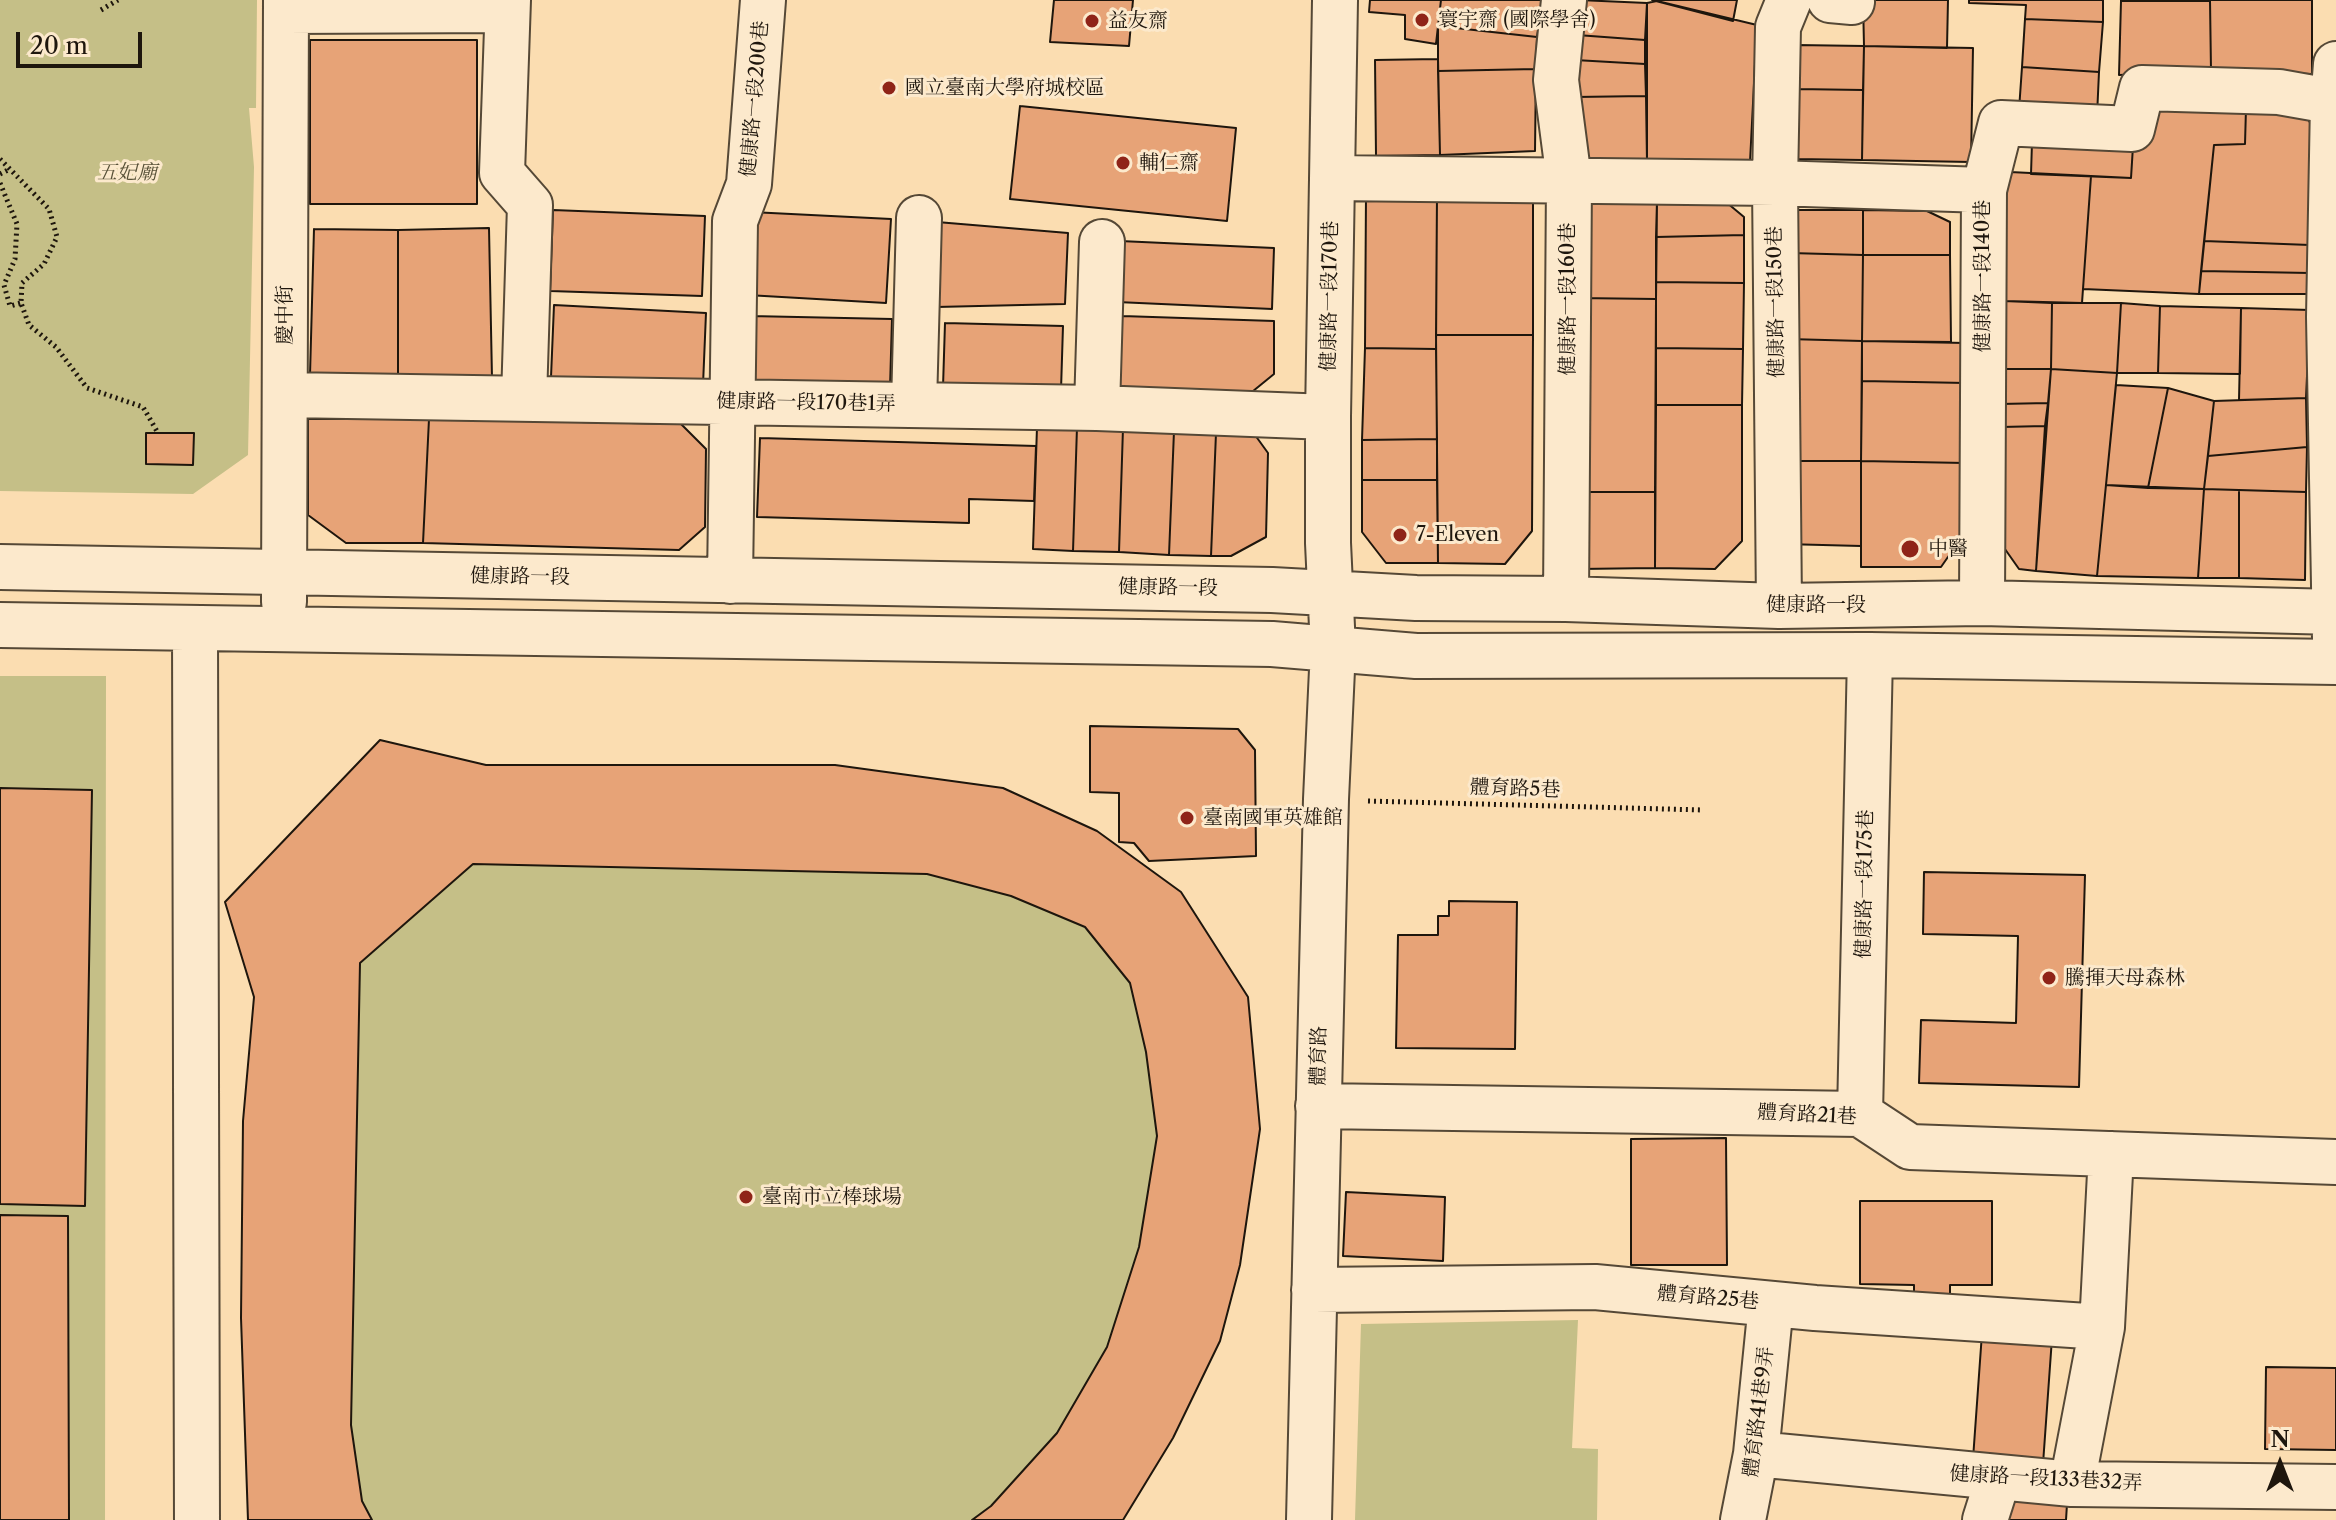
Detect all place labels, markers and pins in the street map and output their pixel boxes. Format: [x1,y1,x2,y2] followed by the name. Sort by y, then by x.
[1438,8,1595,32] place label: 寰宇齋 (國際學舍)
[1108,9,1168,33] place label: 益友齋
[1413,11,1431,29] marker: 寰宇齋 (國際學舍)
[1083,12,1101,30] marker: 益友齋
[905,76,1105,100] place label: 國立臺南大學府城校區
[880,79,898,97] marker: 國立臺南大學府城校區
[1139,151,1199,175] place label: 輔仁齋
[1114,154,1132,172] marker: 輔仁齋
[1416,523,1499,547] place label: 7-Eleven
[1391,526,1409,544] marker: 7-Eleven
[1928,537,1968,561] place label: 中醫
[1899,538,1921,560] marker: 中醫
[1203,806,1343,830] place label: 臺南國軍英雄館
[1178,809,1196,827] marker: 臺南國軍英雄館
[2065,966,2185,990] place label: 騰揮天母森林
[2040,969,2058,987] marker: 騰揮天母森林
[762,1185,902,1209] place label: 臺南市立棒球場
[737,1188,755,1206] marker: 臺南市立棒球場

